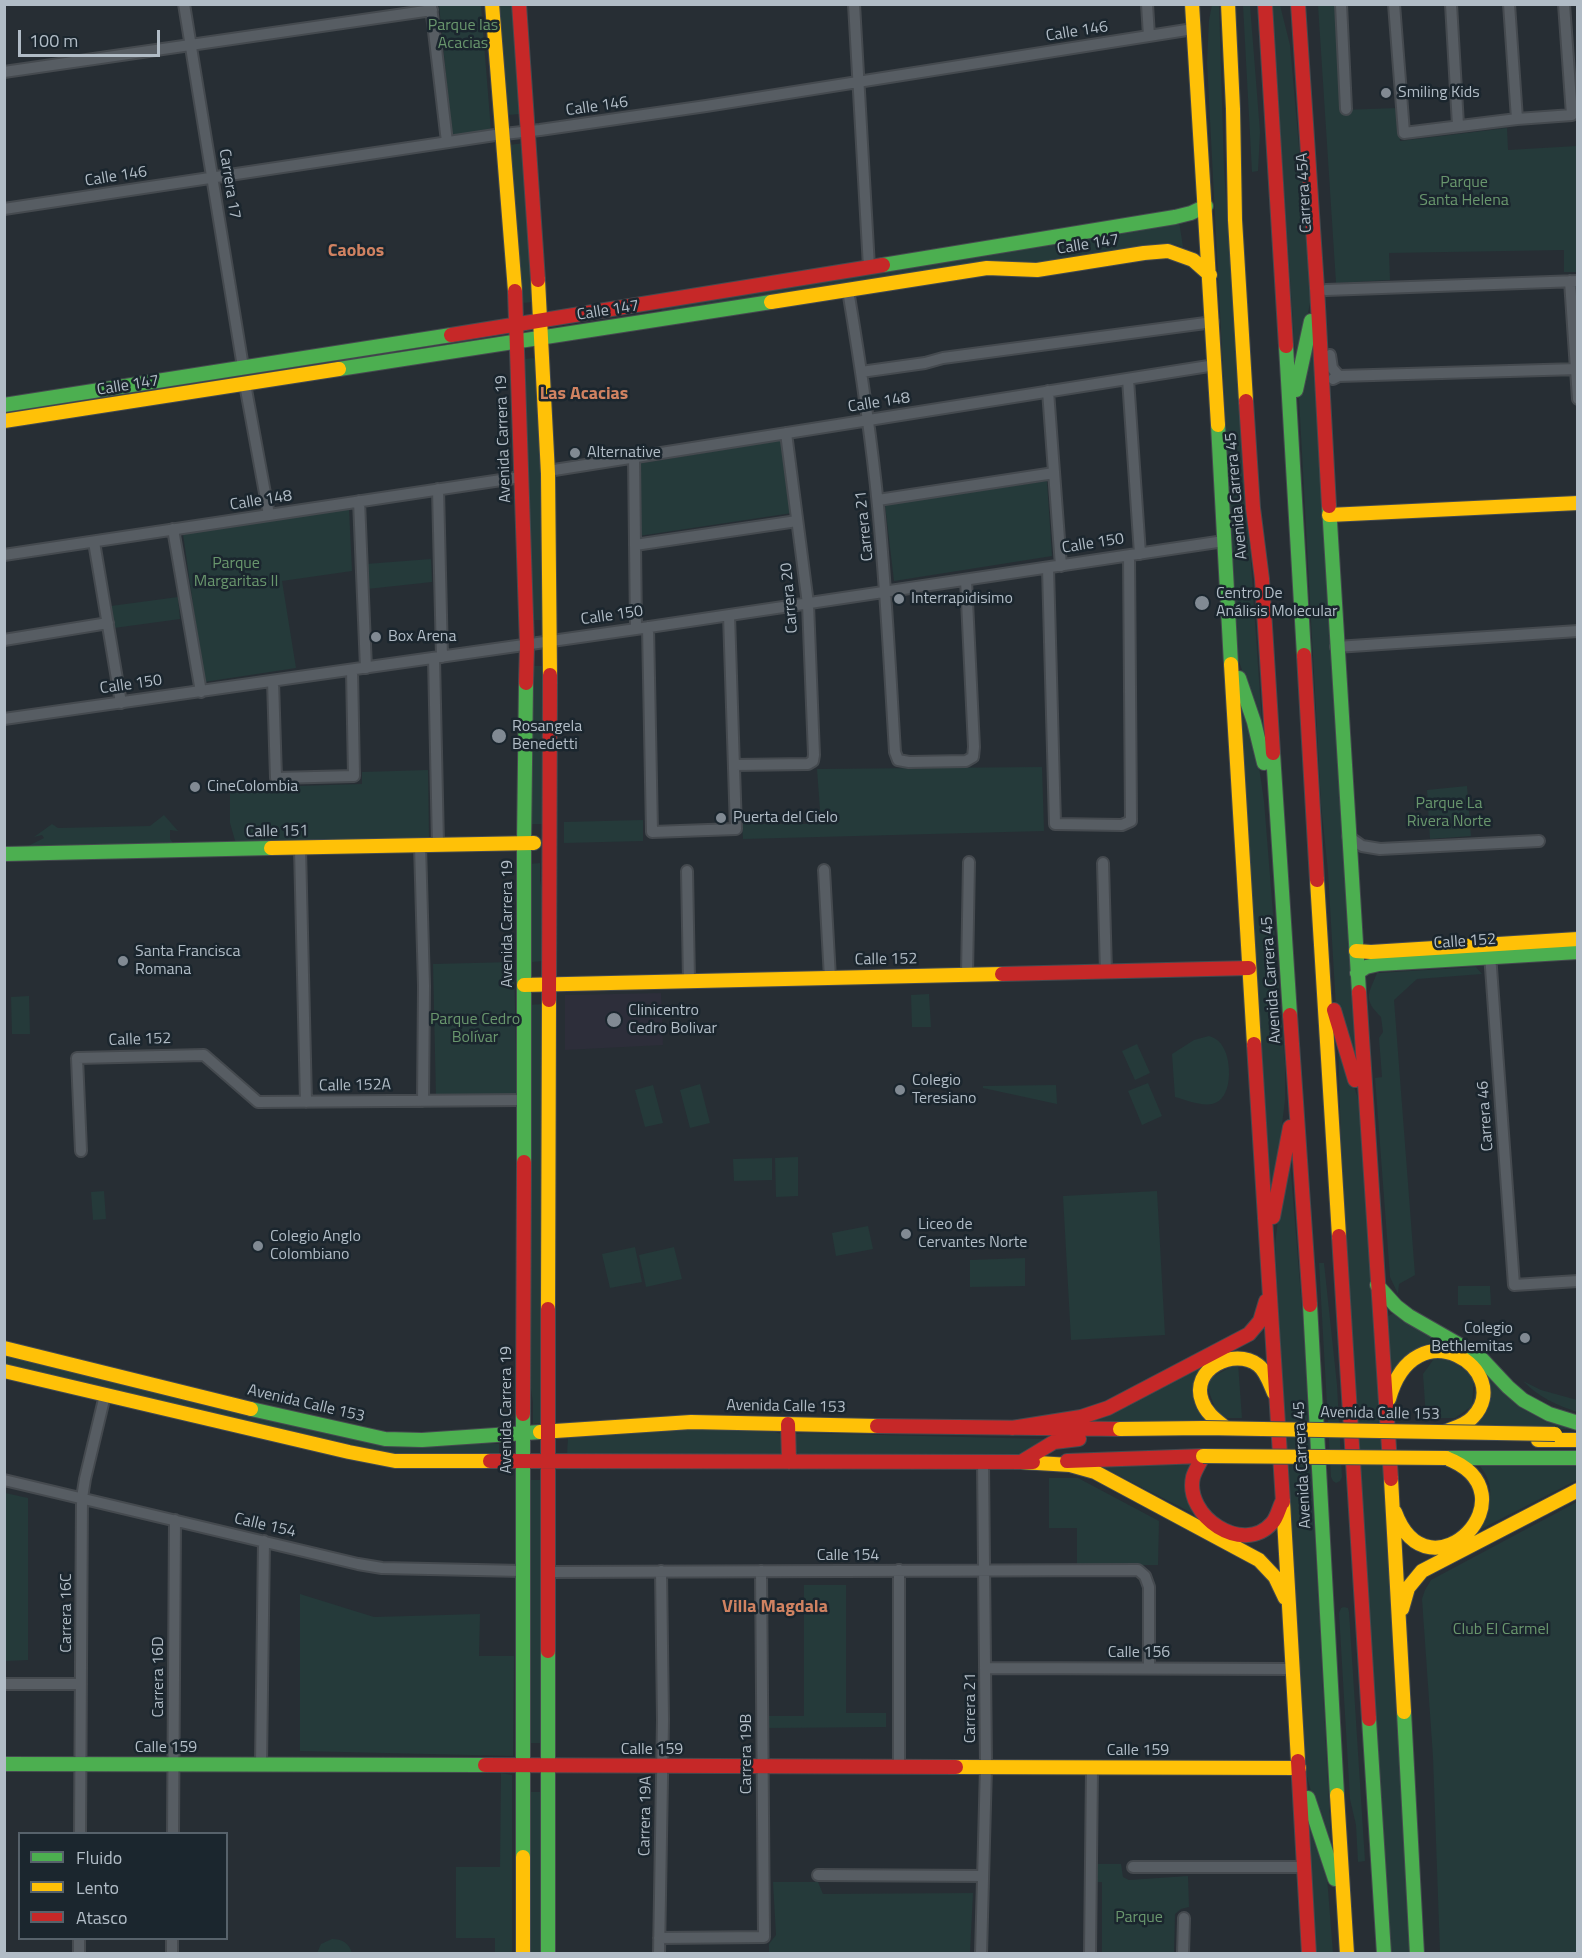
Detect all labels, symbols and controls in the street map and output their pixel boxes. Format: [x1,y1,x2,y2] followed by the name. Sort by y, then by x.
[428,16,498,54] park label: Parque las Acacias
[21,18,164,56] scale bar
[1045,18,1109,46] street label: Calle 146
[29,27,78,54] text: 100 m
[1398,83,1480,103] place label: Smiling Kids
[1379,86,1393,100] marker: Smiling Kids
[565,93,629,121] street label: Calle 146
[214,148,244,220] street label: Carrera 17
[1293,152,1317,234] street label: Carrera 45A
[84,163,148,191] street label: Calle 146
[1419,173,1509,211] park label: Parque Santa Helena
[1056,231,1120,259] street label: Calle 147
[328,241,384,263] district label: Caobos
[576,297,640,325] street label: Calle 147
[96,372,160,400] street label: Calle 147
[492,375,516,503] street label: Avenida Carrera 19
[540,384,628,406] district label: Las Acacias
[847,389,911,417] street label: Calle 148
[1222,432,1252,560] street label: Avenida Carrera 45
[587,443,661,463] place label: Alternative
[568,446,582,460] marker: Alternative
[229,487,293,515] street label: Calle 148
[852,490,878,562] street label: Carrera 21
[1061,530,1125,558] street label: Calle 150
[194,554,278,592] park label: Parque Margaritas II
[777,562,803,634] street label: Carrera 20
[1216,584,1338,622] place label: Centro De Análisis Molecular
[911,589,1013,609] place label: Interrapidisimo
[892,592,906,606] marker: Interrapidisimo
[1193,594,1211,612] marker: Centro De Análisis Molecular
[580,602,644,630] street label: Calle 150
[388,627,456,647] place label: Box Arena
[369,630,383,644] marker: Box Arena
[99,671,163,699] street label: Calle 150
[512,717,582,755] place label: Rosangela Benedetti
[490,727,508,745] marker: Rosangela Benedetti
[207,777,298,797] place label: CineColombia
[188,780,202,794] marker: CineColombia
[1407,794,1491,832] park label: Parque La Rivera Norte
[733,808,838,828] place label: Puerta del Cielo
[714,811,728,825] marker: Puerta del Cielo
[246,822,308,842] street label: Calle 151
[498,860,518,988] street label: Avenida Carrera 19
[1258,916,1286,1044] street label: Avenida Carrera 45
[1433,930,1497,954] street label: Calle 152
[135,942,241,980] place label: Santa Francisca Romana
[855,950,917,970] street label: Calle 152
[116,954,130,968] marker: Santa Francisca Romana
[628,1001,717,1039] place label: Clinicentro Cedro Bolivar
[430,1010,520,1048] park label: Parque Cedro Bolívar
[605,1011,623,1029] marker: Clinicentro Cedro Bolivar
[108,1029,172,1051] street label: Calle 152
[912,1071,976,1109] place label: Colegio Teresiano
[319,1076,391,1096] street label: Calle 152A
[1474,1080,1498,1152] street label: Carrera 46
[893,1083,907,1097] marker: Colegio Teresiano
[918,1215,1027,1253] place label: Liceo de Cervantes Norte
[270,1227,361,1265] place label: Colegio Anglo Colombiano
[899,1227,913,1241] marker: Liceo de Cervantes Norte
[251,1239,265,1253] marker: Colegio Anglo Colombiano
[1431,1319,1513,1357] place label: Colegio Bethlemitas
[1518,1331,1532,1345] marker: Colegio Bethlemitas
[497,1346,517,1474] street label: Avenida Carrera 19
[246,1381,366,1427] street label: Avenida Calle 153
[726,1396,846,1418] street label: Avenida Calle 153
[1290,1401,1316,1529] street label: Avenida Carrera 45
[1320,1403,1440,1425] street label: Avenida Calle 153
[232,1510,298,1542] street label: Calle 154
[817,1546,879,1566] street label: Calle 154
[57,1573,77,1653] street label: Carrera 16C
[722,1597,828,1619] district label: Villa Magdala
[1453,1620,1549,1640] park label: Club El Carmel
[149,1636,169,1718] street label: Carrera 16D
[1108,1643,1170,1663] street label: Calle 156
[961,1673,981,1743] street label: Carrera 21
[737,1714,757,1794] street label: Carrera 19B
[135,1738,197,1758] street label: Calle 159
[621,1740,683,1760] street label: Calle 159
[1107,1741,1169,1761] street label: Calle 159
[636,1776,656,1856] street label: Carrera 19A
[18,1832,228,1940] legend
[76,1844,122,1871] text: Fluido
[76,1874,119,1901] text: Lento
[76,1904,127,1931] text: Atasco
[1115,1908,1163,1928] park label: Parque

